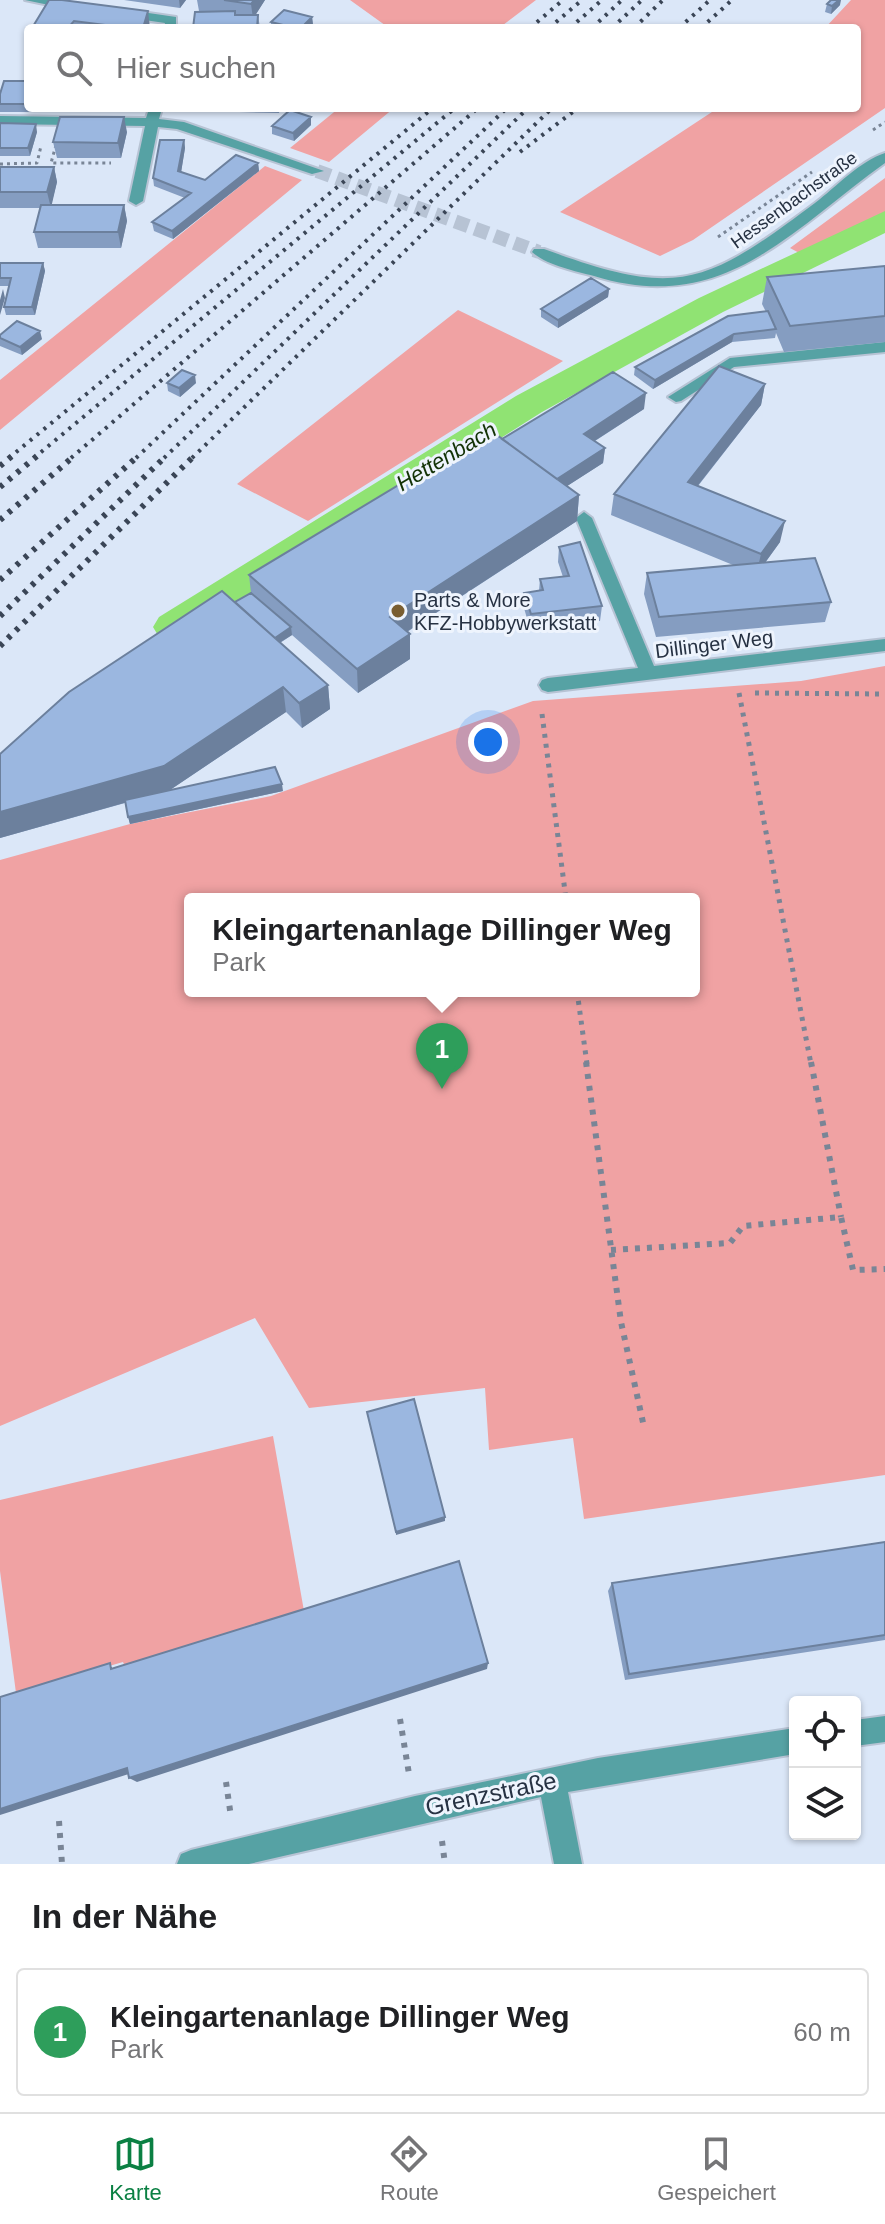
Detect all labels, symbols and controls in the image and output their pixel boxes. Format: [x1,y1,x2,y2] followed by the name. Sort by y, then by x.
[24,24,861,112] search box
[52,46,96,90] icon: search
[116,51,276,84] text: Hier suchen
[727,148,861,252] street label: Hessenbachstraße
[392,417,501,496] water label: Hettenbach
[414,589,597,634] place label: Parts & More KFZ-Hobbywerkstatt
[389,602,407,620] marker: Parts & More KFZ-Hobbywerkstatt
[654,626,774,662] street label: Dillinger Weg
[468,722,508,762] your location
[184,893,700,997] popup
[212,913,672,946] text: Kleingartenanlage Dillinger Weg
[212,947,266,977] text: Park
[416,1023,468,1089] pin: 1
[789,1696,861,1840] map controls
[789,1696,861,1768] button: locate
[423,1766,559,1821] street label: Grenzstraße
[789,1768,861,1840] button: layers
[32,1897,217,1935] text: In der Nähe
[110,2000,570,2033] text: Kleingartenanlage Dillinger Weg
[53,2017,67,2047] text: 1
[793,2017,851,2047] text: 60 m
[110,2034,163,2064] text: Park
[109,2132,162,2206] tab: Karte
[380,2132,439,2206] tab: Route
[657,2132,776,2206] tab: Gespeichert

